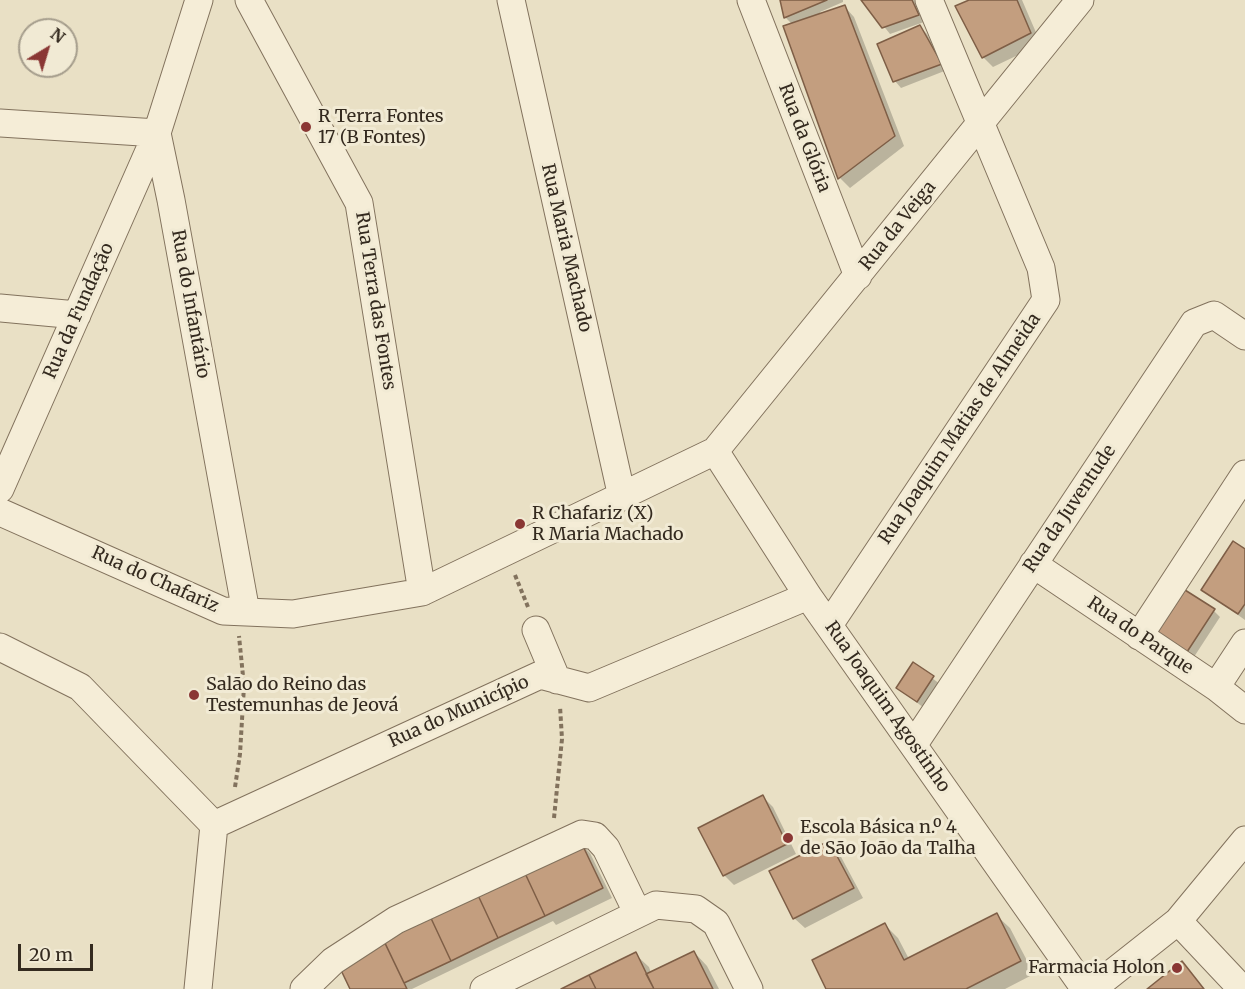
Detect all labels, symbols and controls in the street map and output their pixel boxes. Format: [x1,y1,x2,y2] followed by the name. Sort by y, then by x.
[18,18,78,78] north arrow
[47,24,69,47] text: N
[773,80,835,196] street label: Rua da Glória
[318,106,444,148] place label: R Terra Fontes 17 (B Fontes)
[299,120,313,134] marker: R Terra Fontes 17 (B Fontes)
[536,162,596,334] street label: Rua Maria Machado
[855,177,941,275] street label: Rua da Veiga
[350,210,400,392] street label: Rua Terra das Fontes
[166,228,214,380] street label: Rua do Infantário
[39,240,119,382] street label: Rua da Fundação
[874,309,1046,549] street label: Rua Joaquim Matias de Almeida
[1019,441,1121,577] street label: Rua da Juventude
[532,503,684,546] place label: R Chafariz (X) R Maria Machado
[513,517,527,531] marker: R Chafariz (X) R Maria Machado
[88,542,222,618] street label: Rua do Chafariz
[1083,593,1197,679] street label: Rua do Parque
[820,617,954,797] street label: Rua Joaquim Agostinho
[386,671,532,753] street label: Rua do Município
[206,674,398,716] place label: Salão do Reino das Testemunhas de Jeová
[187,688,201,702] marker: Salão do Reino das Testemunhas de Jeová
[800,817,976,860] place label: Escola Básica n.º 4 de São João da Talha
[781,831,795,845] marker: Escola Básica n.º 4 de São João da Talha
[21,932,96,970] scale bar
[29,943,73,966] text: 20 m
[1028,957,1165,979] place label: Farmacia Holon
[1170,961,1184,975] marker: Farmacia Holon

